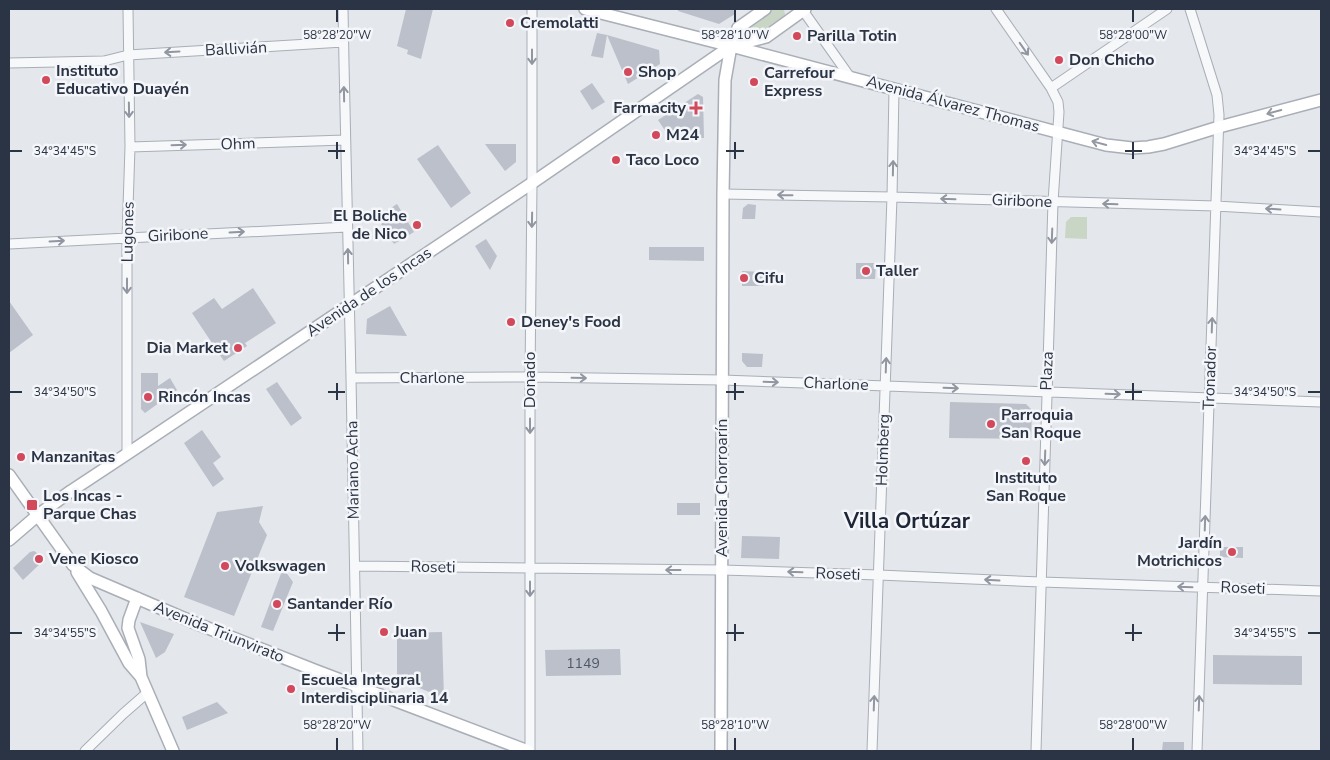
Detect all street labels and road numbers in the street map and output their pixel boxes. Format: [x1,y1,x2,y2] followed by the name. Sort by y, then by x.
[204,36,268,62] street label: Ballivián
[864,70,1042,138] street label: Avenida Álvarez Thomas
[220,132,256,156] street label: Ohm
[991,189,1053,213] street label: Giribone
[116,201,140,263] street label: Lugones
[147,222,209,248] street label: Giribone
[302,242,436,342] street label: Avenida de los Incas
[1198,345,1222,411] street label: Tronador
[1035,351,1059,391] street label: Plaza
[519,352,541,408] street label: Donado
[399,367,465,389] street label: Charlone
[803,372,869,396] street label: Charlone
[871,413,895,487] street label: Holmberg
[711,419,733,557] street label: Avenida Chorroarín
[341,420,365,520] street label: Mariano Acha
[410,556,456,578] street label: Roseti
[815,562,861,586] street label: Roseti
[1220,576,1266,600] street label: Roseti
[150,596,288,668] street label: Avenida Triunvirato

